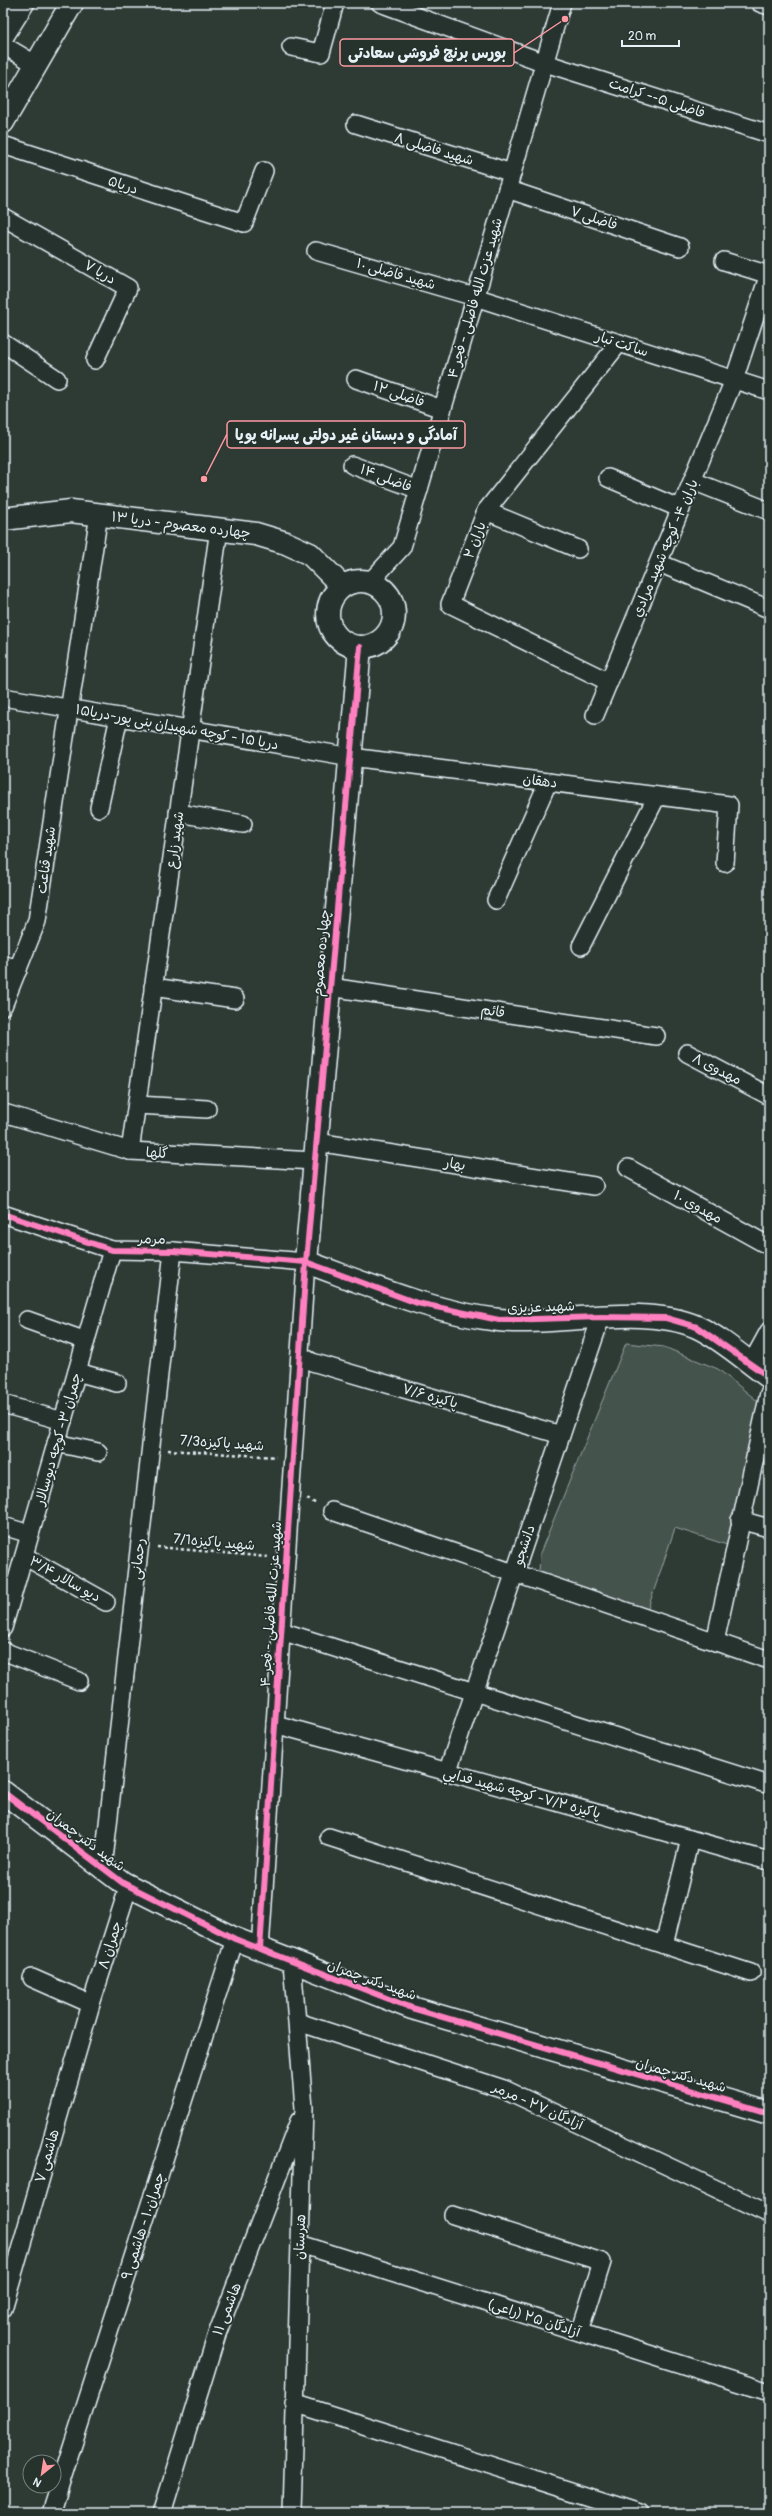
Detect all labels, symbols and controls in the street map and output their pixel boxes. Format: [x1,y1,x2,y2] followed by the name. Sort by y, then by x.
[622,22,679,48] scale bar
[628,29,657,44] text: 20 m
[340,39,514,66] callout: بورس برنج فروشی سعادتی
[348,44,506,63] text: بورس برنج فروشی سعادتی
[607,74,707,122] street label: فاضلی ۵-- کرامت
[392,129,476,169] street label: شهید فاضلی ۸
[106,172,140,198] street label: دریا۵
[568,202,620,234] street label: فاضلی ۷
[444,216,506,380] street label: شهید عزت الله فاضلی - فجر ۴
[354,255,438,293] street label: شهید فاضلی ۱۰
[81,256,119,288] street label: دریا ۷
[593,327,650,360] street label: ساکت تبار
[371,377,427,411] street label: فاضلی ۱۲
[227,421,465,448] callout: آمادگی و دبستان غیر دولتی پسرانه پویا
[235,425,458,445] text: آمادگی و دبستان غیر دولتی پسرانه پویا
[358,460,414,496] street label: فاضلی ۱۴
[628,476,704,620] street label: باران ۴- كوچه شهيد مرادي
[110,508,252,545] street label: چهارده معصوم - دریا ۱۳
[460,519,490,561] street label: باران ۲
[74,701,280,754] street label: دریا ۱۵ - كوچه شهيدان بنی پور-دريا۱۵
[522,770,558,792] street label: دهقان
[163,810,188,870] street label: شهید زارع
[33,825,59,895] street label: شهید قناعت
[309,909,336,998] street label: چهارده معصوم
[479,1001,506,1023] street label: قائم
[689,1049,745,1089] street label: مهدوی ۸
[145,1144,169,1162] street label: گلها
[442,1154,467,1174] street label: بهار
[671,1187,725,1227] street label: مهدوی ۱۰
[137,1230,166,1248] street label: مرمر
[507,1297,575,1317] street label: شهید عزیزی
[31,1371,86,1508] street label: چمران ۳- كوچه ديوسالار
[400,1380,460,1413] street label: پاکیزه ۷/۶
[179,1432,265,1455] street label: شهید پاکیزه7/3
[257,1520,285,1688] street label: شهید عزت الله فاضلی - فجر ۴
[509,1523,539,1568] street label: دانشجو
[172,1530,256,1555] street label: شهید پاکیزه7/1
[127,1537,149,1581] street label: رحمانی
[26,1552,104,1606] street label: دیو سالار ۳/۴
[440,1764,603,1826] street label: پاکیزه ۷/۲- كوچه شهيد فدايي
[43,1805,128,1876] street label: شهید دکتر چمران
[95,1919,126,1971] street label: چمران ۸
[325,1956,419,2005] street label: شهید دکتر چمران
[634,2054,728,2097] street label: شهید دکتر چمران
[489,2078,586,2134] street label: آزادگان ۲۷ - مرمر
[31,2127,63,2185] street label: هاشمی ۷
[118,2170,169,2282] street label: چمران۱۰ - هاشمی ۹
[291,2214,309,2260] street label: هنرستان
[209,2280,245,2338] street label: هاشمی ۱۱
[486,2295,583,2341] street label: آزادگان ۲۵ (راعی)
[22,2454,62,2494] north arrow
[30,2474,44,2490] text: N

